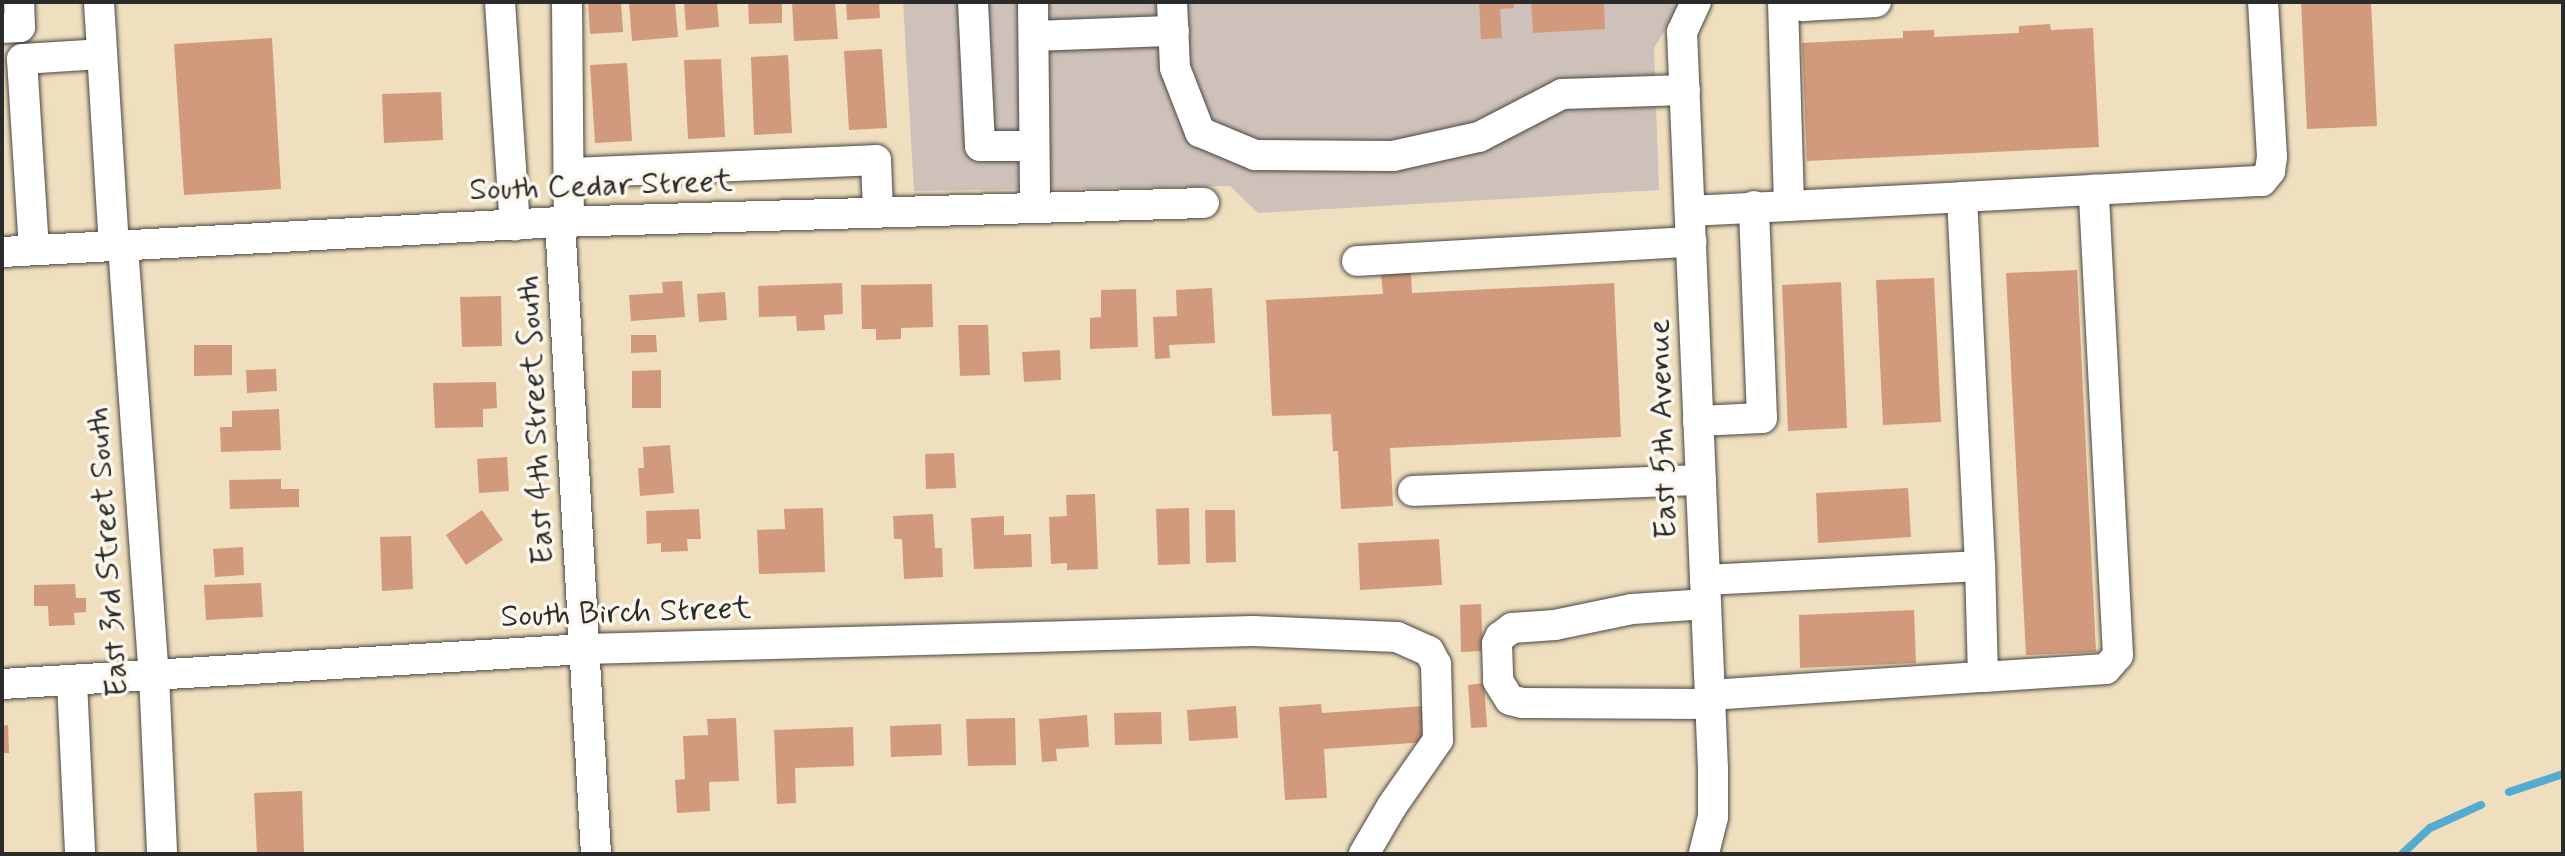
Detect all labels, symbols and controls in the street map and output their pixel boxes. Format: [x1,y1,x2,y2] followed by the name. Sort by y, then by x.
[469,162,733,210] street label: South Cedar Street
[509,275,563,565] street label: East 4th Street South
[1640,318,1686,540] street label: East 5th Avenue
[79,408,137,696] street label: East 3rd Street South
[500,589,752,637] street label: South Birch Street

